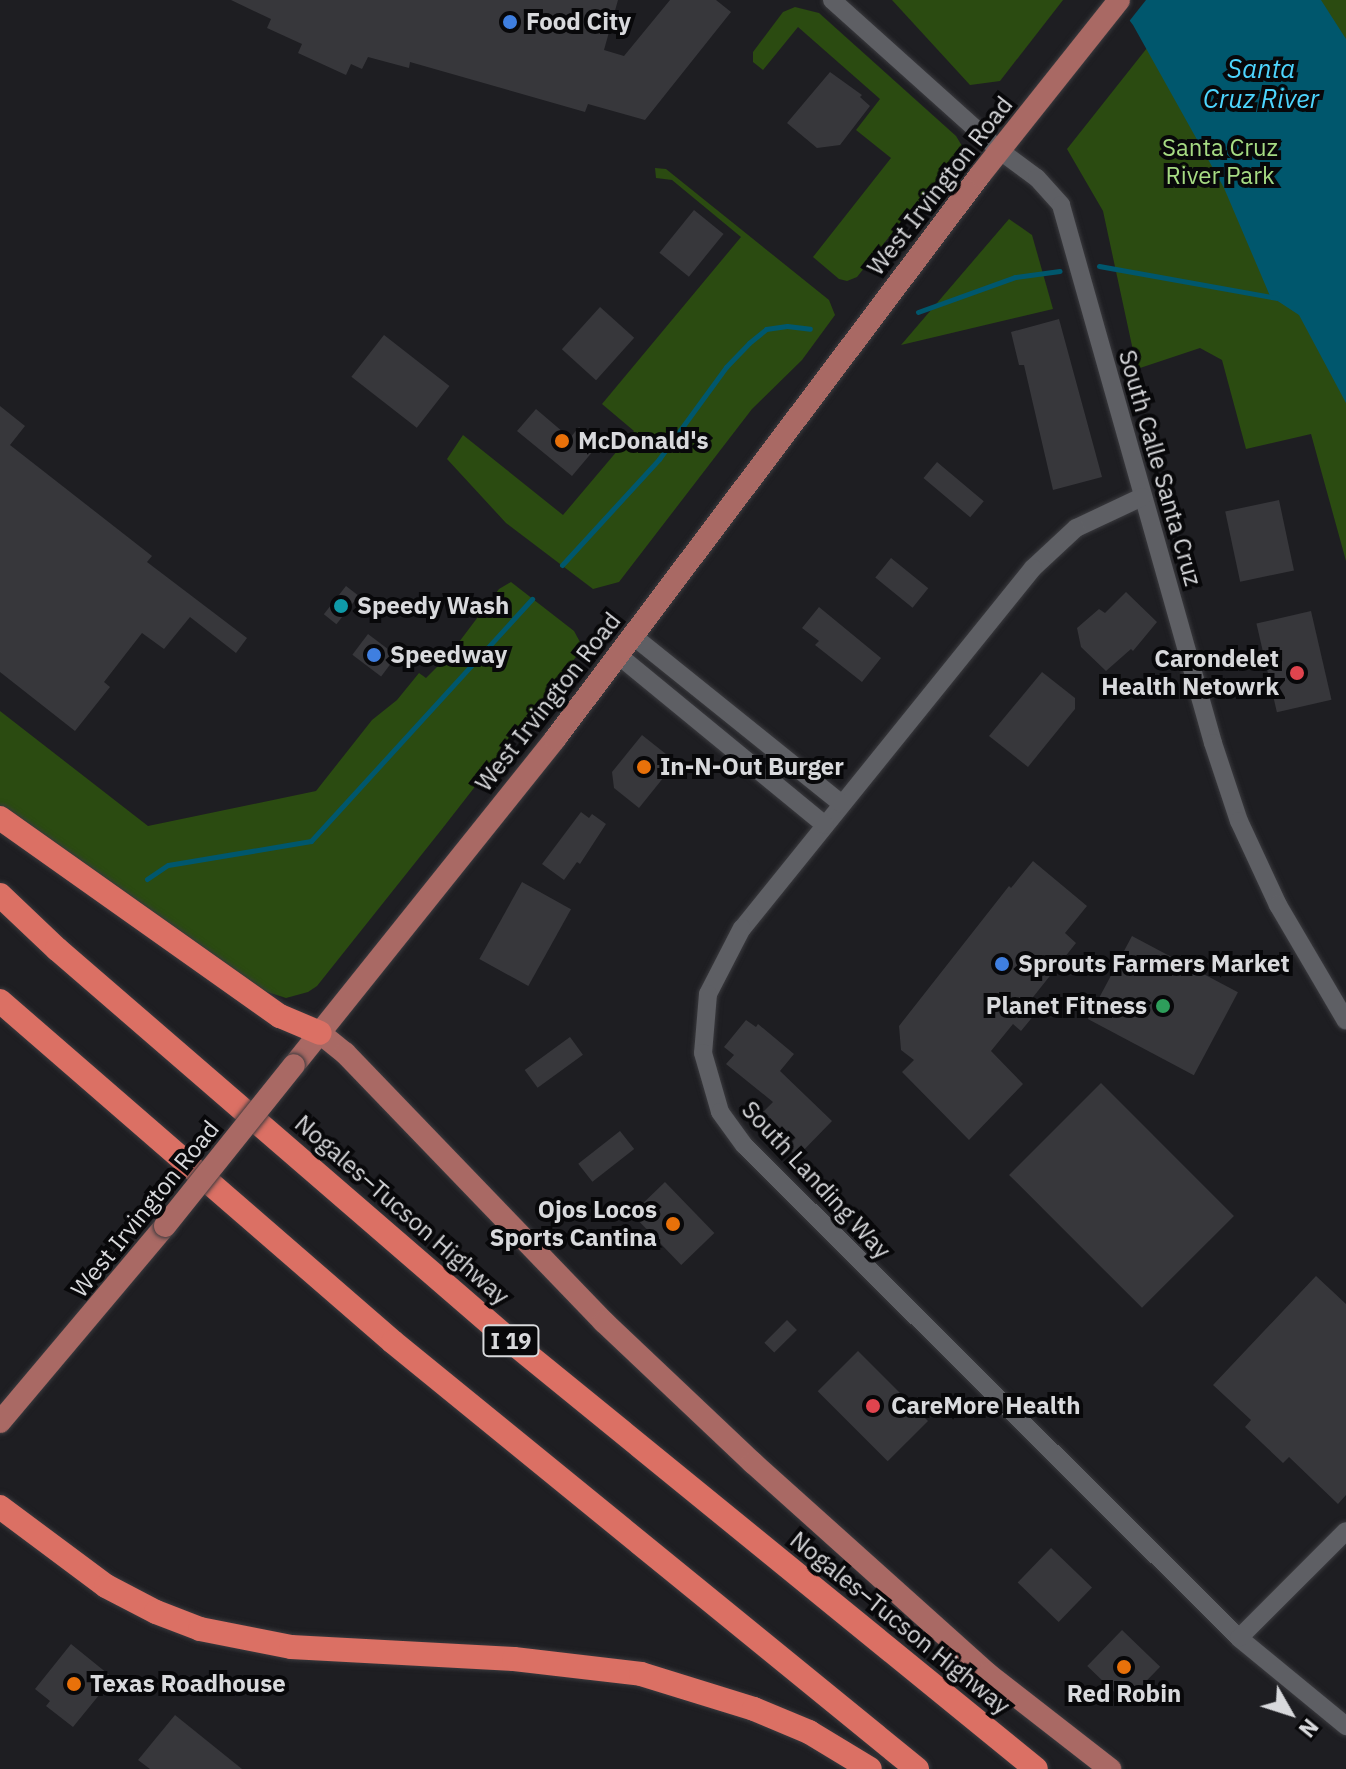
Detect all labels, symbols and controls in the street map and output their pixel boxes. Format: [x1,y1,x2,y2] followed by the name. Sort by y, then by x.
[526,8,631,36] place label: Food City
[501,13,519,31] marker: Food City
[1203,53,1319,114] water label: Santa Cruz River
[861,91,1019,281] street label: West Irvington Road
[1162,134,1278,190] park label: Santa Cruz River Park
[1113,347,1207,589] street label: South Calle Santa Cruz
[578,427,709,455] place label: McDonald's
[553,432,571,450] marker: McDonald's
[357,592,509,620] place label: Speedy Wash
[332,597,350,615] marker: Speedy Wash
[469,607,627,797] street label: West Irvington Road
[390,641,507,669] place label: Speedway
[1101,645,1279,701] place label: Carondelet Health Netowrk
[365,646,383,664] marker: Speedway
[1286,662,1308,684] marker: Carondelet Health Netowrk
[660,753,844,781] place label: In-N-Out Burger
[635,758,653,776] marker: In-N-Out Burger
[1018,950,1290,978] place label: Sprouts Farmers Market
[993,955,1011,973] marker: Sprouts Farmers Market
[986,992,1147,1020] place label: Planet Fitness
[1154,997,1172,1015] marker: Planet Fitness
[736,1095,896,1265] street label: South Landing Way
[289,1109,515,1311] street label: Nogales–Tucson Highway
[65,1115,225,1303] street label: West Irvington Road
[490,1196,657,1252] place label: Ojos Locos Sports Cantina
[664,1215,682,1233] marker: Ojos Locos Sports Cantina
[481,1323,541,1359] road number: I 19
[891,1392,1080,1420] place label: CareMore Health
[862,1395,884,1417] marker: CareMore Health
[784,1525,1016,1721] street label: Nogales–Tucson Highway
[1115,1658,1133,1676] marker: Red Robin
[90,1670,286,1698] place label: Texas Roadhouse
[1250,1673,1330,1753] north arrow
[65,1675,83,1693] marker: Texas Roadhouse
[1067,1680,1181,1708] place label: Red Robin
[1293,1713,1325,1744] text: N

